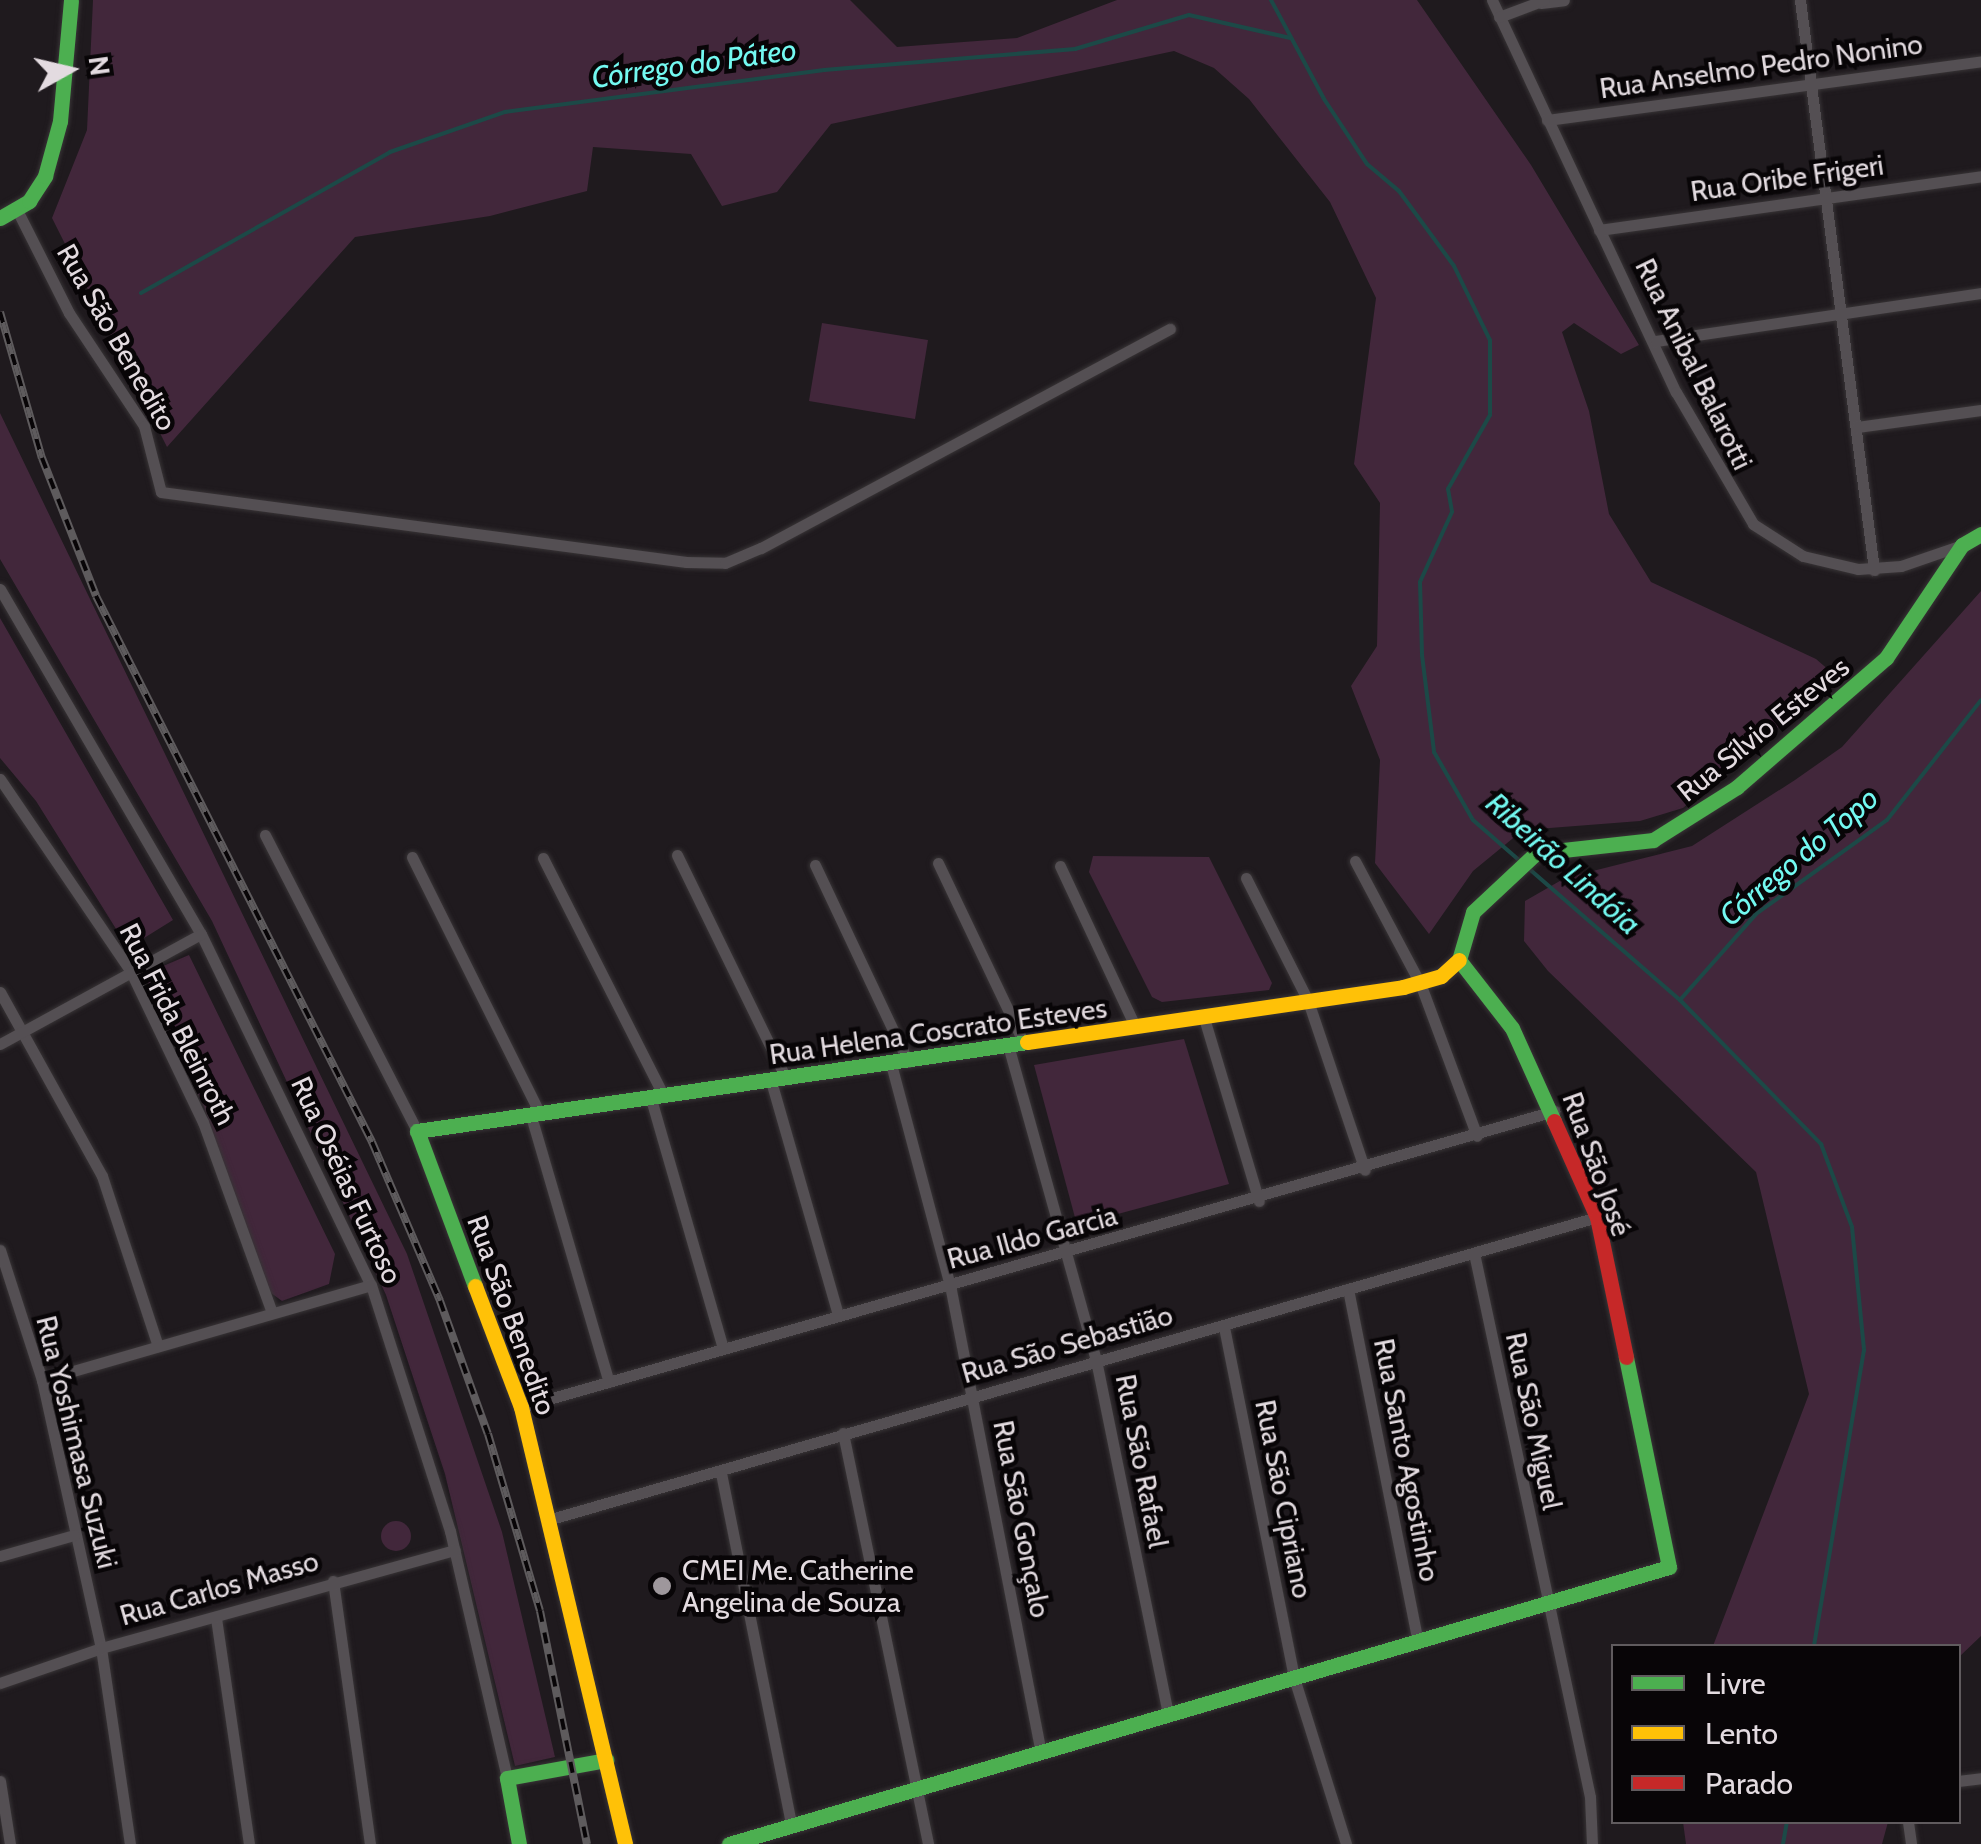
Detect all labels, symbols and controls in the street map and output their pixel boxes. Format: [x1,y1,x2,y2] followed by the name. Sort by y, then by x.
[20,20,120,120] north arrow
[1597,27,1925,105] street label: Rua Anselmo Pedro Nonino
[589,32,799,96] water label: Córrego do Páteo
[81,54,118,78] text: N
[1688,148,1886,208] street label: Rua Oribe Frigeri
[50,238,184,436] street label: Rua São Benedito
[1628,253,1760,475] street label: Rua Anibal Balarotti
[1670,650,1856,808] street label: Rua Sílvio Esteves
[1712,780,1886,934] water label: Córrego do Topo
[1478,785,1648,943] water label: Ribeirão Lindóia
[113,918,243,1130] street label: Rua Frida Bleinroth
[767,991,1109,1071] street label: Rua Helena Coscrato Esteves
[284,1071,410,1289] street label: Rua Oséias Furtoso
[1555,1088,1639,1240] street label: Rua São José
[943,1198,1121,1276] street label: Rua Ildo Garcia
[460,1211,564,1419] street label: Rua São Benedito
[958,1298,1176,1390] street label: Rua São Sebastião
[29,1312,125,1572] street label: Rua Yoshimasa Suzuki
[1499,1329,1569,1513] street label: Rua São Miguel
[1367,1336,1447,1584] street label: Rua Santo Agostinho
[1109,1371,1175,1551] street label: Rua São Rafael
[1248,1397,1320,1601] street label: Rua São Cipriano
[986,1418,1058,1620] street label: Rua São Gonçalo
[116,1544,322,1632] street label: Rua Carlos Masso
[682,1553,914,1619] place label: CMEI Me. Catherine Angelina de Souza
[651,1575,673,1597] marker: CMEI Me. Catherine Angelina de Souza
[1611,1644,1961,1824] legend
[1705,1665,1766,1702] text: Livre
[1705,1715,1778,1752] text: Lento
[1705,1765,1793,1802] text: Parado

